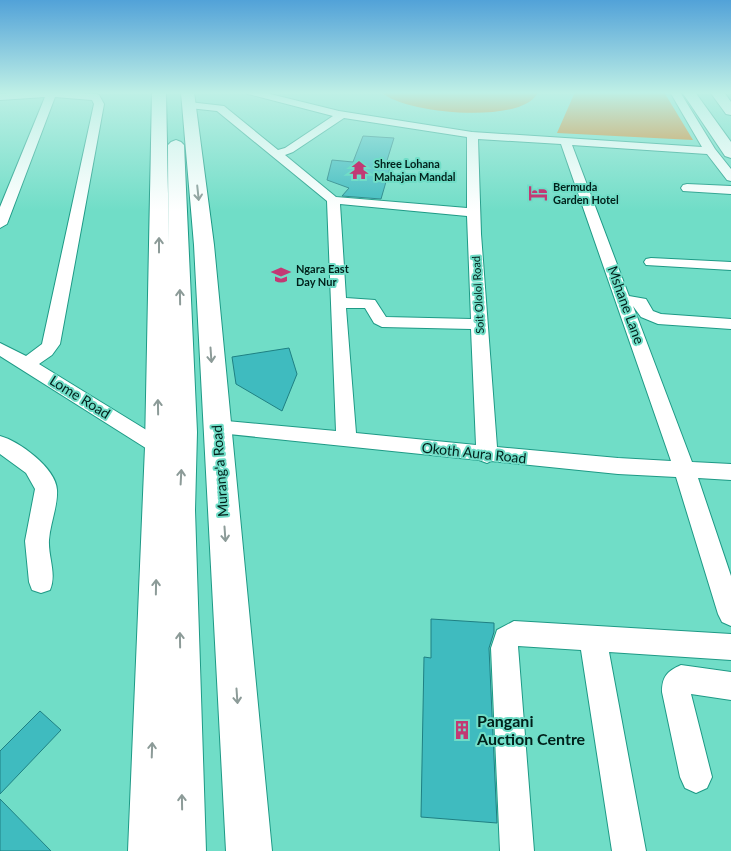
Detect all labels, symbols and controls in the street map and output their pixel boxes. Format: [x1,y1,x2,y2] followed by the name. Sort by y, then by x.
[374,157,456,183] place label: Shree Lohana Mahajan Mandal
[348,159,370,181] temple icon: Shree Lohana Mahajan Mandal
[553,180,619,206] place label: Bermuda Garden Hotel
[527,182,549,204] hotel icon: Bermuda Garden Hotel
[193,184,203,200] one-way arrow
[154,237,163,253] one-way arrow
[469,256,486,334] street label: Soit Ololol Road
[296,262,350,288] place label: Ngara East Day Nur
[270,264,292,286] school or university icon: Ngara East Day Nur
[604,264,648,346] street label: Mshane Lane
[176,290,185,306] one-way arrow
[207,346,216,362] one-way arrow
[47,371,114,422] street label: Lome Road
[153,400,163,416] one-way arrow
[208,425,231,518] street label: Murang'a Road
[421,439,527,466] street label: Okoth Aura Road
[176,470,185,486] one-way arrow
[220,526,229,542] one-way arrow
[151,580,161,596] one-way arrow
[175,632,185,648] one-way arrow
[233,688,242,704] one-way arrow
[476,711,586,748] place label: Pangani Auction Centre
[451,719,473,741] building icon: Pangani Auction Centre
[147,742,157,758] one-way arrow
[177,795,187,811] one-way arrow

